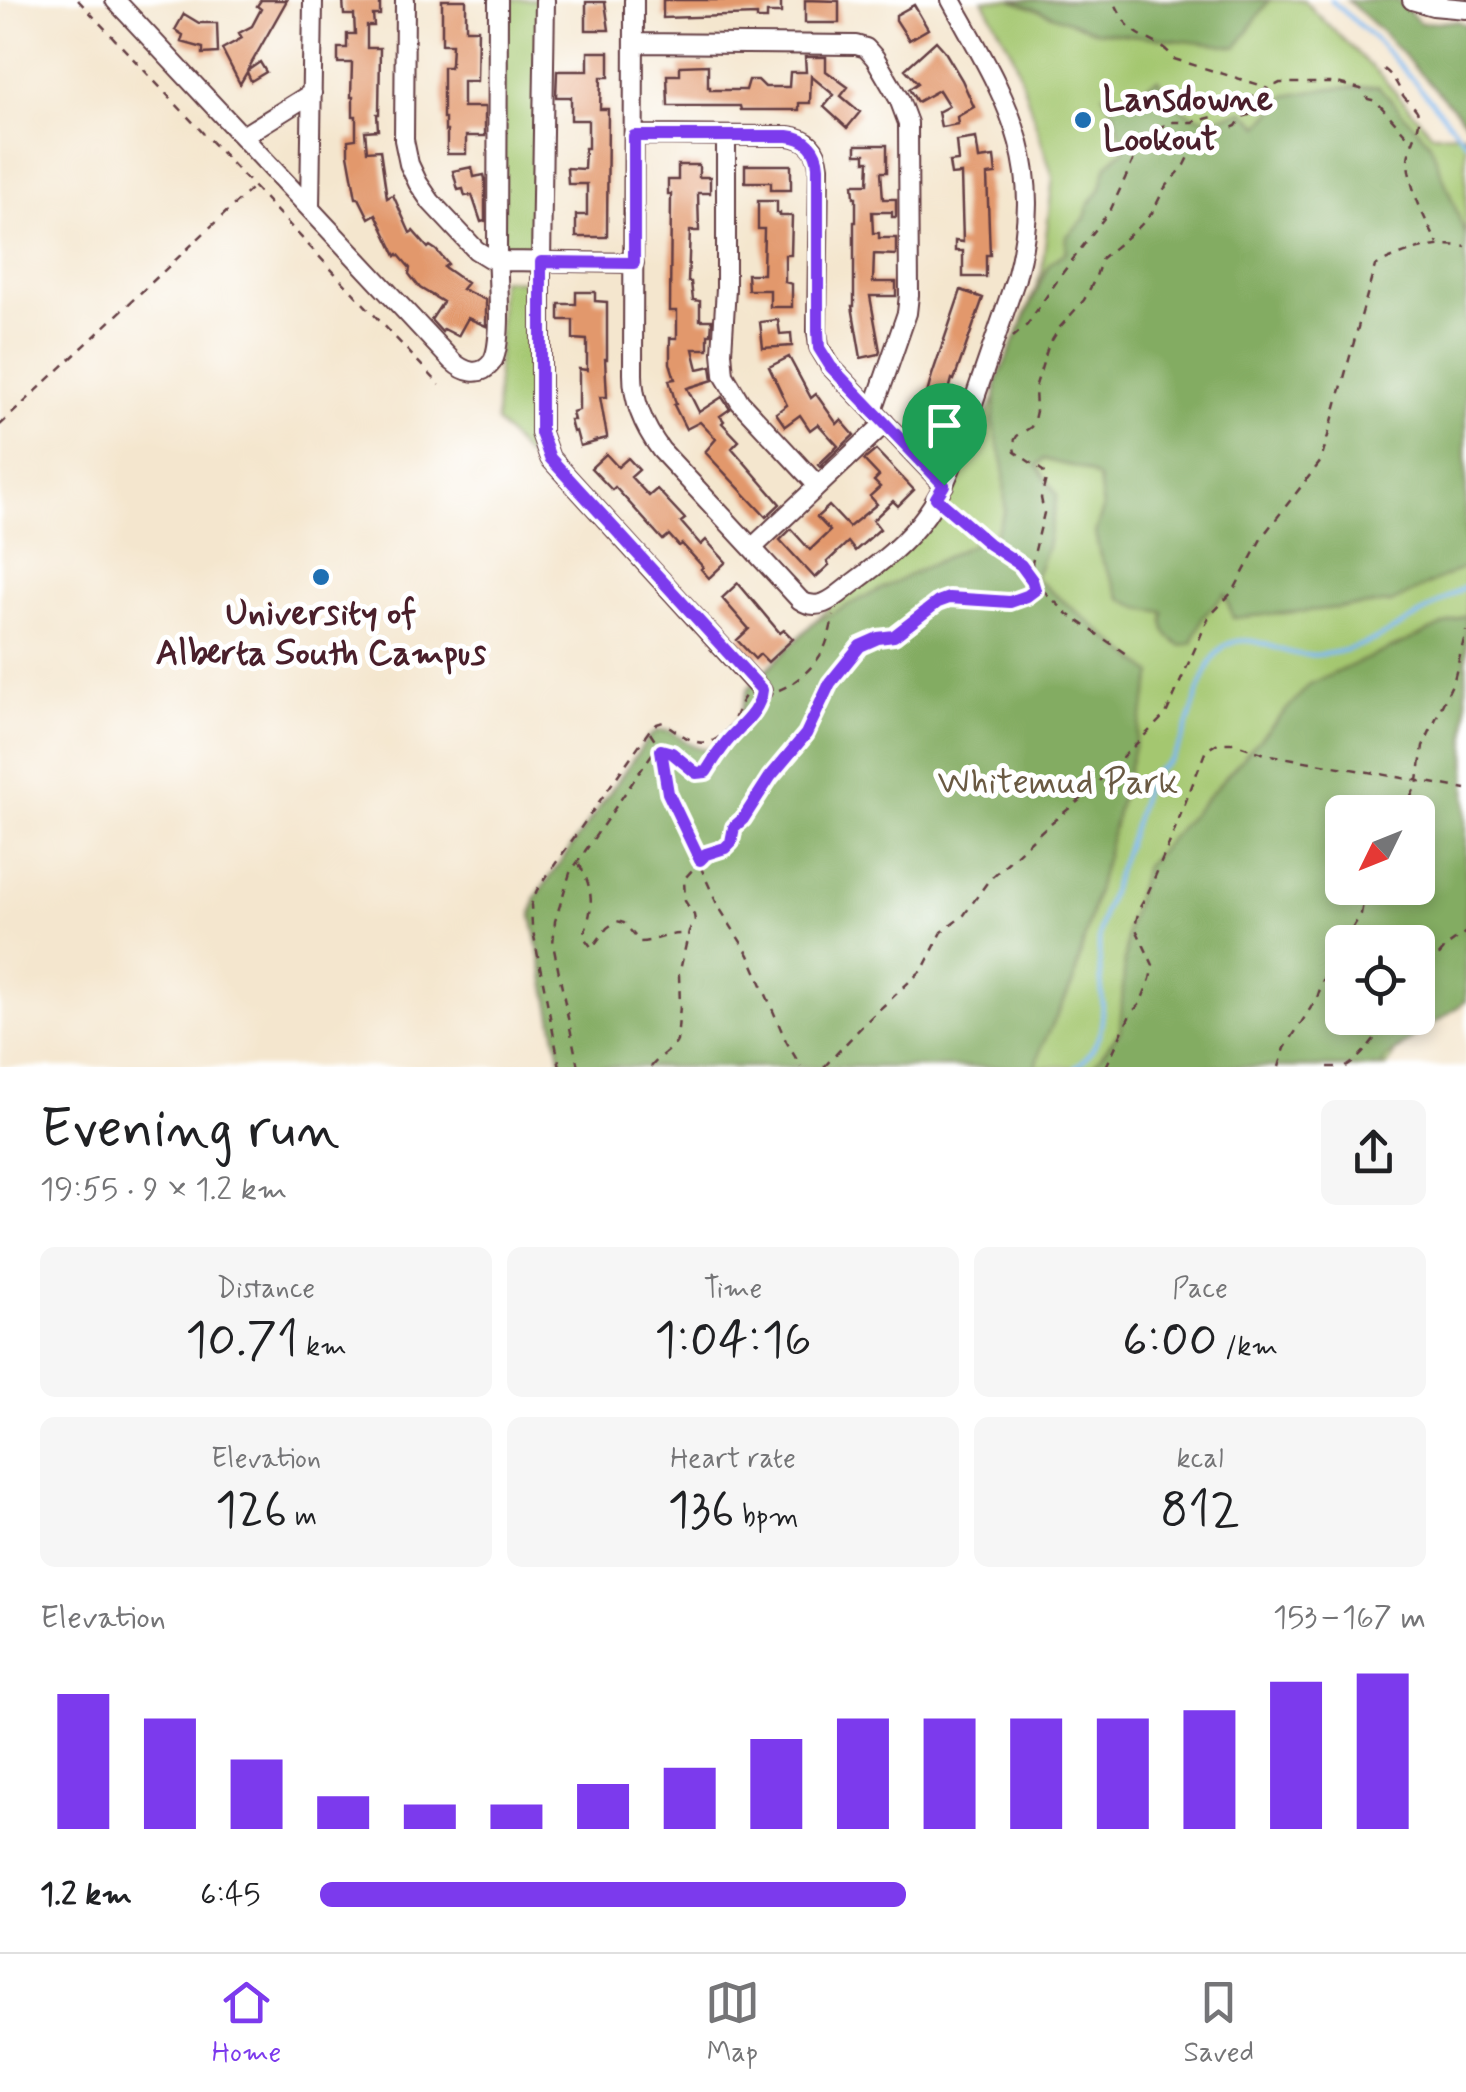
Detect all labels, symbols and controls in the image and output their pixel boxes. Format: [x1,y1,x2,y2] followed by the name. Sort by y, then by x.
[1103,77,1274,163] place label: Lansdowne Lookout
[1072,109,1094,131] marker: Lansdowne Lookout
[902,383,987,486] pin
[917,398,972,453] icon: arrive
[310,566,332,588] marker: University of Alberta South Campus
[156,591,487,677] place label: University of Alberta South Campus
[937,760,1179,806] park label: Whitemud Park
[1325,795,1435,905] north arrow
[1325,795,1435,1035] map controls
[1325,925,1435,1035] button: locate
[40,1095,340,1167] text: Evening run
[1321,1100,1426,1205] button: share
[40,1169,287,1211] text: 19:55 · 9 × 1.2 km
[217,1271,315,1308] text: Distance
[704,1271,762,1308] text: Time
[1172,1271,1228,1308] text: Pace
[185,1308,298,1374] text: 10.71
[654,1308,812,1374] text: 1:04:16
[1122,1308,1217,1374] text: 6:00
[298,1329,347,1366] text: km
[1217,1329,1278,1366] text: /km
[211,1441,321,1478] text: Elevation
[670,1441,796,1478] text: Heart rate
[1176,1441,1224,1478] text: kcal
[215,1478,287,1544] text: 126
[667,1478,735,1544] text: 136
[1160,1478,1240,1544] text: 812
[287,1499,317,1536] text: m
[735,1499,799,1536] text: bpm
[40,1597,166,1639] text: Elevation
[1273,1597,1426,1639] text: 153–167 m
[40,1874,132,1916] text: 1.2 km
[200,1874,261,1916] text: 6:45
[212,1975,281,2072] tab: Home
[705,1975,760,2072] tab: Map
[1183,1975,1254,2072] tab: Saved

